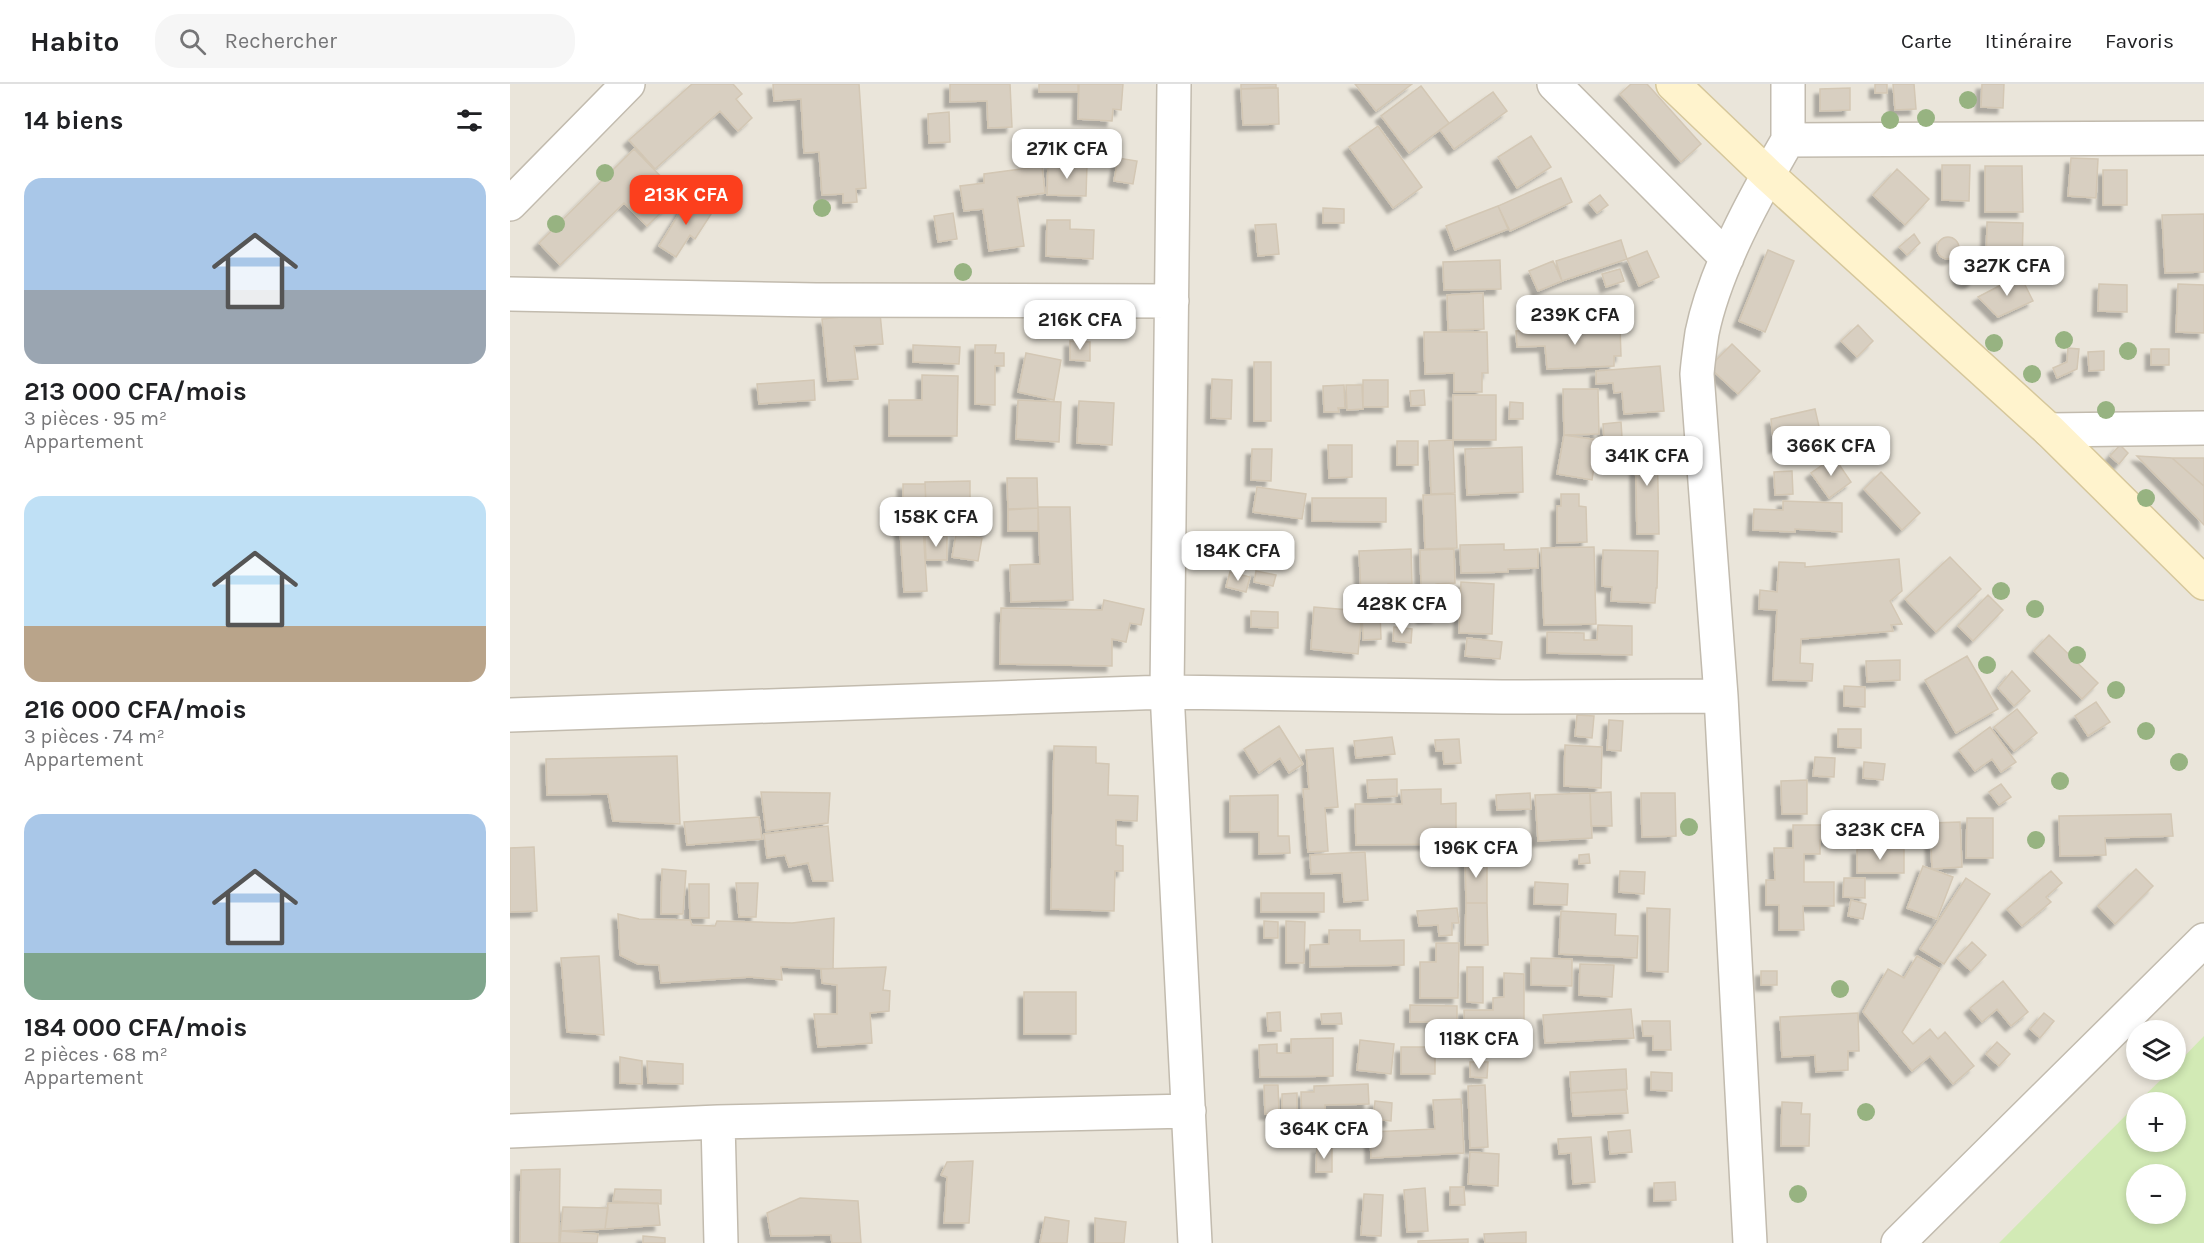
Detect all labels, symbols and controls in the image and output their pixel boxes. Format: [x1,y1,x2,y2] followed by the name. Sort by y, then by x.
[155,14,575,68] search box
[30,25,119,58] text: Habito
[176,25,209,58] icon: search
[224,28,337,54] text: Rechercher
[1901,29,1952,53] text: Carte
[1985,29,2072,53] text: Itinéraire
[2105,29,2174,53] text: Favoris
[453,104,486,137] icon: filters
[24,105,124,136] text: 14 biens
[1005,129,1129,180] pin: 271K CFA
[1026,137,1108,160] text: 271K CFA
[624,175,748,226] pin: 213K CFA
[644,183,728,206] text: 213K CFA
[201,217,309,325] icon: home
[1945,246,2069,297] pin: 327K CFA
[1963,254,2051,277] text: 327K CFA
[1513,295,1637,346] pin: 239K CFA
[1018,300,1142,351] pin: 216K CFA
[1530,303,1620,326] text: 239K CFA
[1038,308,1122,331] text: 216K CFA
[24,376,247,407] text: 213 000 CFA/mois
[24,407,167,430] text: 3 pièces · 95 m²
[1769,426,1893,477] pin: 366K CFA
[24,430,143,453] text: Appartement
[1786,434,1876,457] text: 366K CFA
[1585,436,1709,487] pin: 341K CFA
[1605,444,1689,467] text: 341K CFA
[874,497,998,548] pin: 158K CFA
[894,505,978,528] text: 158K CFA
[1176,531,1300,582] pin: 184K CFA
[201,535,309,643] icon: home
[1196,539,1280,562] text: 184K CFA
[1340,584,1464,635] pin: 428K CFA
[1357,592,1447,615] text: 428K CFA
[24,694,246,725] text: 216 000 CFA/mois
[24,725,165,748] text: 3 pièces · 74 m²
[24,748,143,771] text: Appartement
[1818,810,1942,861] pin: 323K CFA
[1835,818,1925,841] text: 323K CFA
[1414,828,1538,879] pin: 196K CFA
[1434,836,1518,859] text: 196K CFA
[201,853,309,961] icon: home
[24,1012,247,1043] text: 184 000 CFA/mois
[1417,1019,1541,1070] pin: 118K CFA
[2126,1020,2186,1224] map controls
[2126,1020,2186,1080] button: layers
[1439,1027,1519,1050] text: 118K CFA
[24,1043,168,1066] text: 2 pièces · 68 m²
[24,1066,143,1089] text: Appartement
[2126,1092,2186,1152] button: +
[1262,1109,1386,1160] pin: 364K CFA
[1279,1117,1369,1140] text: 364K CFA
[2126,1164,2186,1224] button: −

